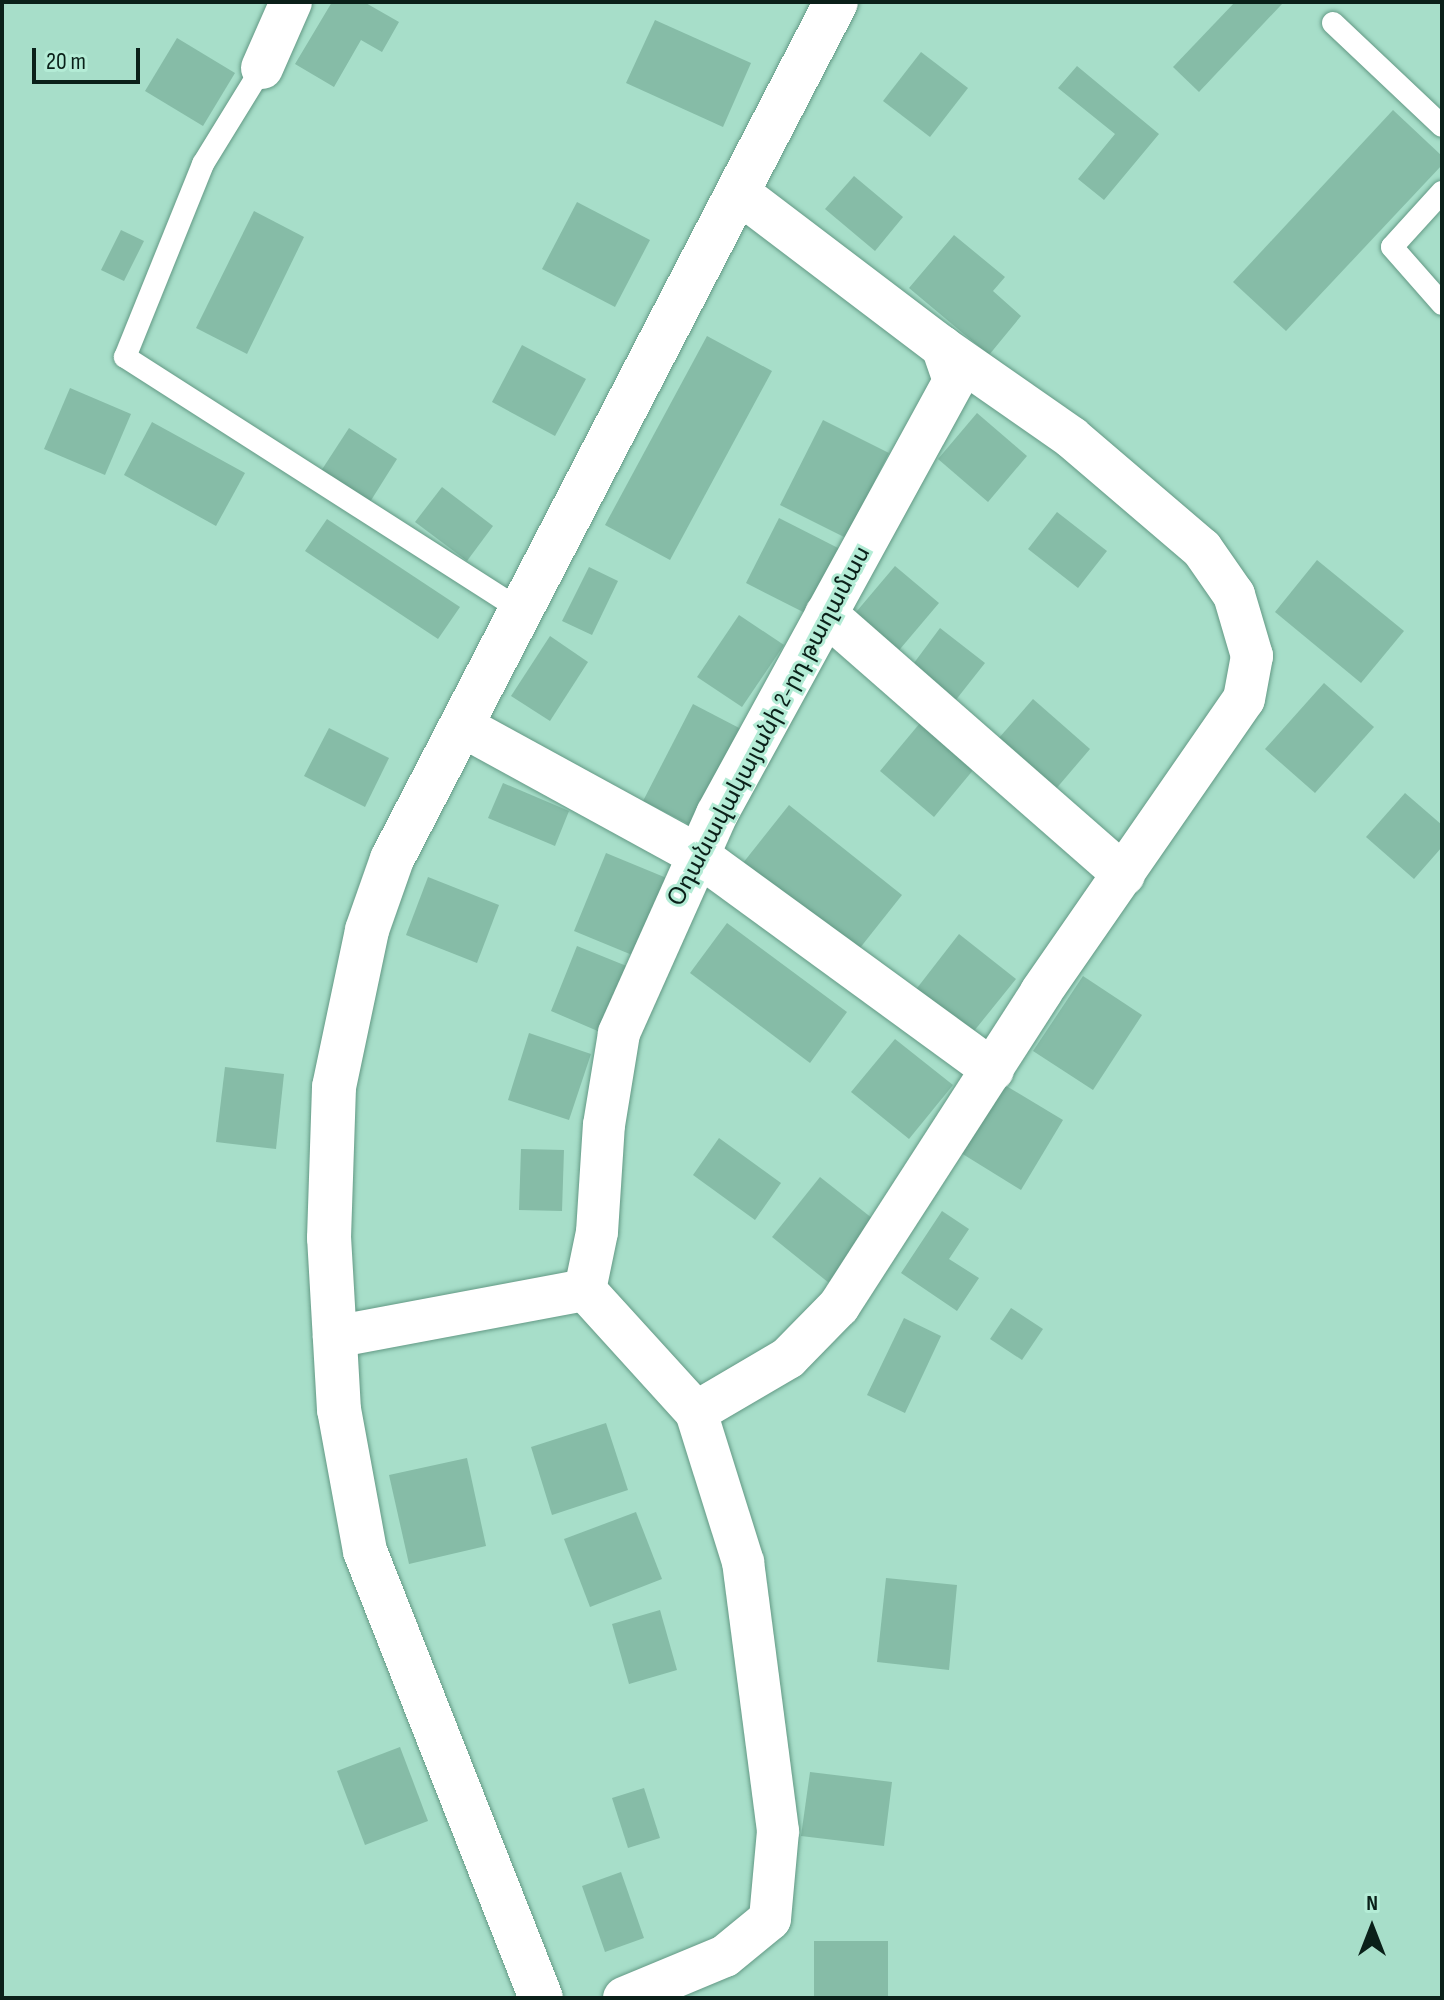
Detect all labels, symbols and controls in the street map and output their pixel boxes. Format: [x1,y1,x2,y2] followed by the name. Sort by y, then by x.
[36,32,144,82] scale bar
[46,47,86,76] text: 20 m
[661,541,877,911] street label: Օդանավակայանի 2-րդ թաղամաս
[1332,1888,1412,1968] north arrow
[1366,1890,1378,1917] text: N

